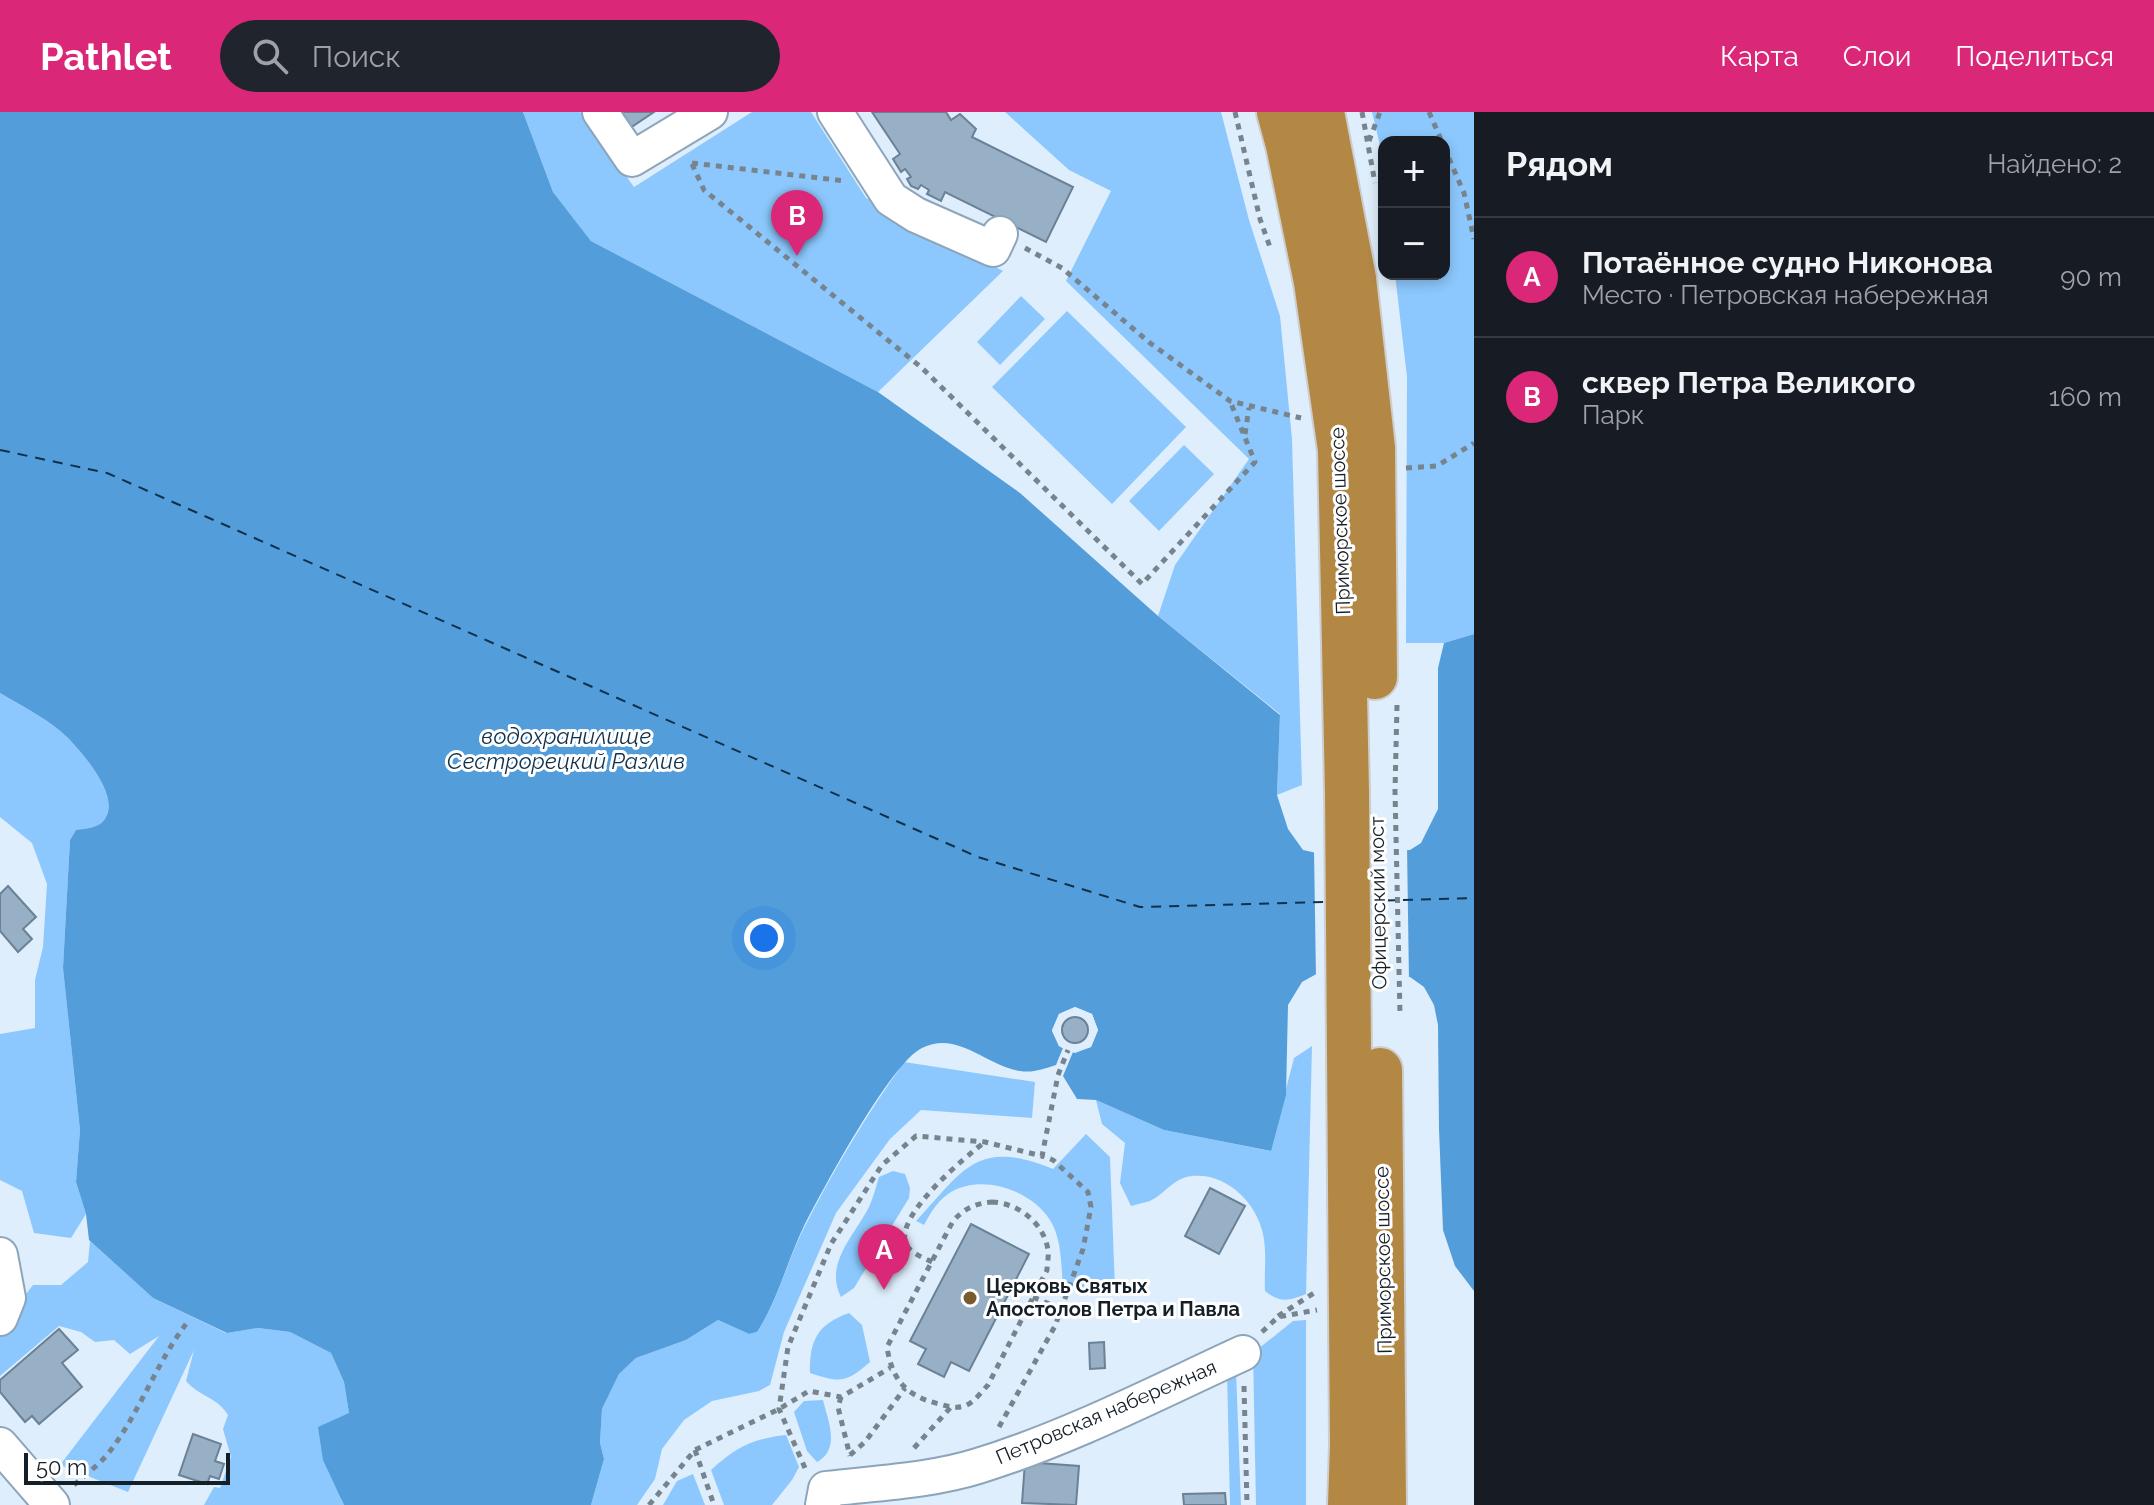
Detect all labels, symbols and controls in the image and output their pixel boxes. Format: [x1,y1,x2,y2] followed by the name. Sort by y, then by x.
[220,20,780,92] search box
[40,34,172,79] text: Pathlet
[248,34,292,78] icon: search
[312,39,401,74] text: Поиск
[1720,40,1799,73] text: Карта
[1843,40,1911,73] text: Слои
[1955,40,2114,73] text: Поделиться
[1378,136,1450,280] map controls
[1378,136,1450,208] button: +
[1506,144,1613,184] text: Рядом
[1987,149,2122,179] text: Найдено: 2
[771,190,823,256] pin: B
[1378,208,1450,280] button: −
[1582,245,1993,280] text: Потаённое судно Никонова
[1523,262,1541,292] text: A
[2060,262,2122,292] text: 90 m
[1582,280,1989,310] text: Место · Петровская набережная
[1582,365,1915,400] text: сквер Петра Великого
[1523,382,1541,412] text: B
[2049,382,2122,412] text: 160 m
[1582,400,1644,430] text: Парк
[1325,427,1355,615] street label: Приморское шоссе
[447,723,685,774] water label: водохранилище Сестрорецкий Разлив
[1364,816,1392,990] street label: Офицерский мост
[744,918,784,958] your location
[1369,1166,1397,1354] street label: Приморское шоссе
[858,1224,910,1290] pin: A
[986,1274,1240,1321] place label: Церковь Святых Апостолов Петра и Павла
[961,1289,979,1307] marker: Церковь Святых Апостолов Петра и Павла
[992,1355,1220,1469] street label: Петровская набережная
[24,1449,230,1485] scale bar
[36,1454,87,1480] text: 50 m

